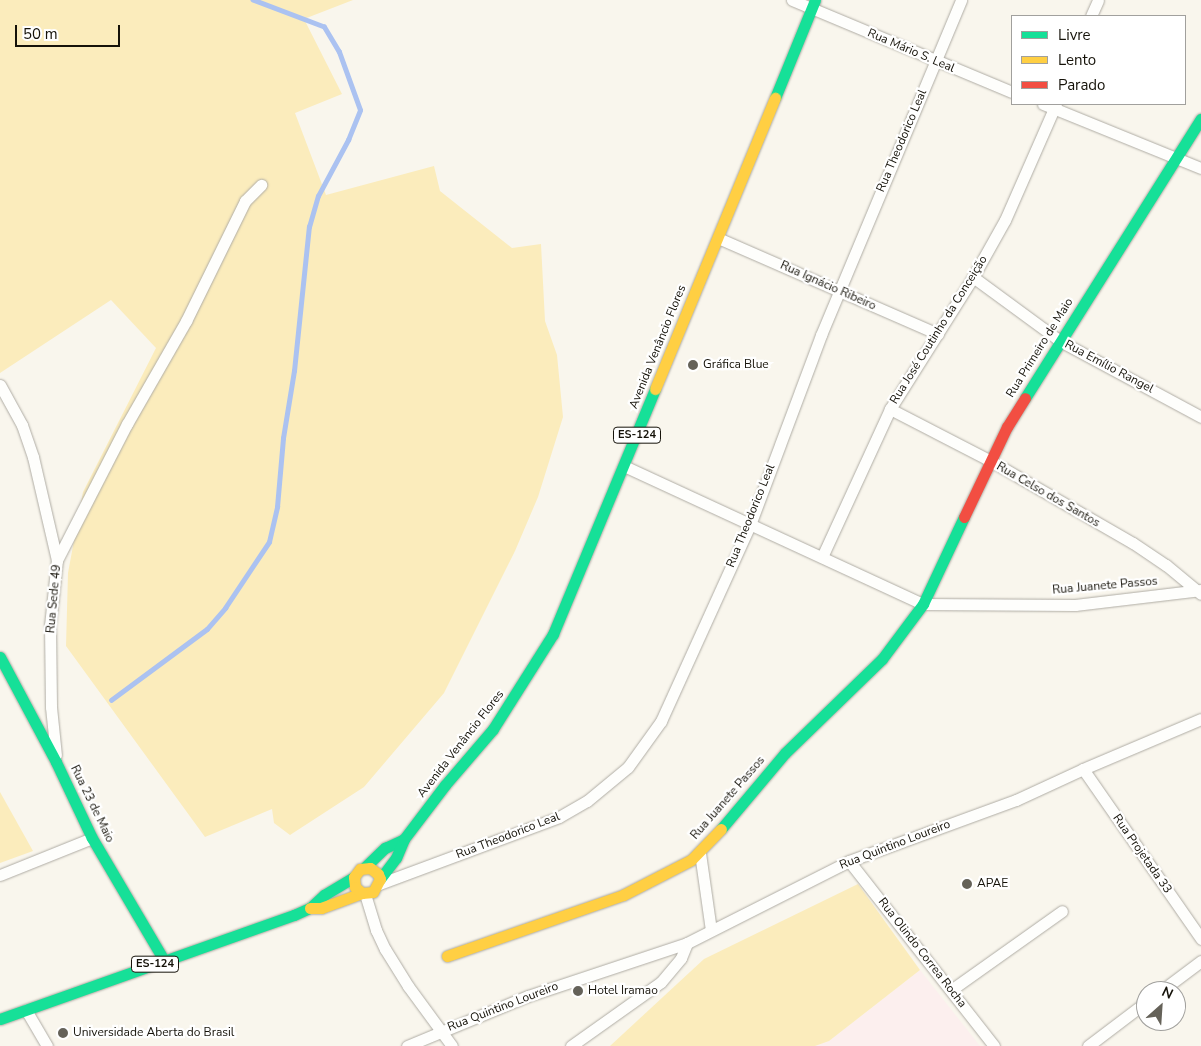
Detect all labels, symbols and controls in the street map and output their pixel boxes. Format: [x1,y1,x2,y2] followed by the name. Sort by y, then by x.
[18,15,122,47] scale bar
[1011,15,1186,105] legend
[23,24,58,44] text: 50 m
[1058,25,1091,45] text: Livre
[865,26,957,76] street label: Rua Mário S. Leal
[1058,50,1096,70] text: Lento
[1058,75,1105,95] text: Parado
[874,88,930,194] street label: Rua Theodorico Leal
[887,253,991,407] street label: Rua José Coutinho da Conceição
[778,258,878,314] street label: Rua Ignácio Ribeiro
[627,283,689,411] street label: Avenida Venâncio Flores
[1003,296,1077,400] street label: Rua Primeiro de Maio
[1062,337,1156,397] street label: Rua Emílio Rangel
[703,358,769,372] place label: Gráfica Blue
[687,359,699,371] marker: Gráfica Blue
[612,426,662,444] road number: ES-124
[994,460,1102,530] street label: Rua Celso dos Santos
[724,462,778,570] street label: Rua Theodorico Leal
[44,564,64,634] street label: Rua Sede 49
[1052,574,1158,598] street label: Rua Juanete Passos
[415,688,507,800] street label: Avenida Venâncio Flores
[688,753,768,843] street label: Rua Juanete Passos
[67,763,117,845] street label: Rua 23 de Maio
[454,810,562,862] street label: Rua Theodorico Leal
[1109,812,1175,896] street label: Rua Projetada 33
[838,817,952,873] street label: Rua Quintino Loureiro
[977,877,1008,891] place label: APAE
[961,878,973,890] marker: APAE
[875,895,969,1011] street label: Rua Olindo Correa Rocha
[130,956,180,972] road number: ES-124
[446,979,560,1035] street label: Rua Quintino Loureiro
[1136,981,1186,1031] north arrow
[1158,982,1176,1004] text: N
[588,984,658,998] place label: Hotel Iramao
[572,985,584,997] marker: Hotel Iramao
[73,1026,234,1040] place label: Universidade Aberta do Brasil
[57,1027,69,1039] marker: Universidade Aberta do Brasil

